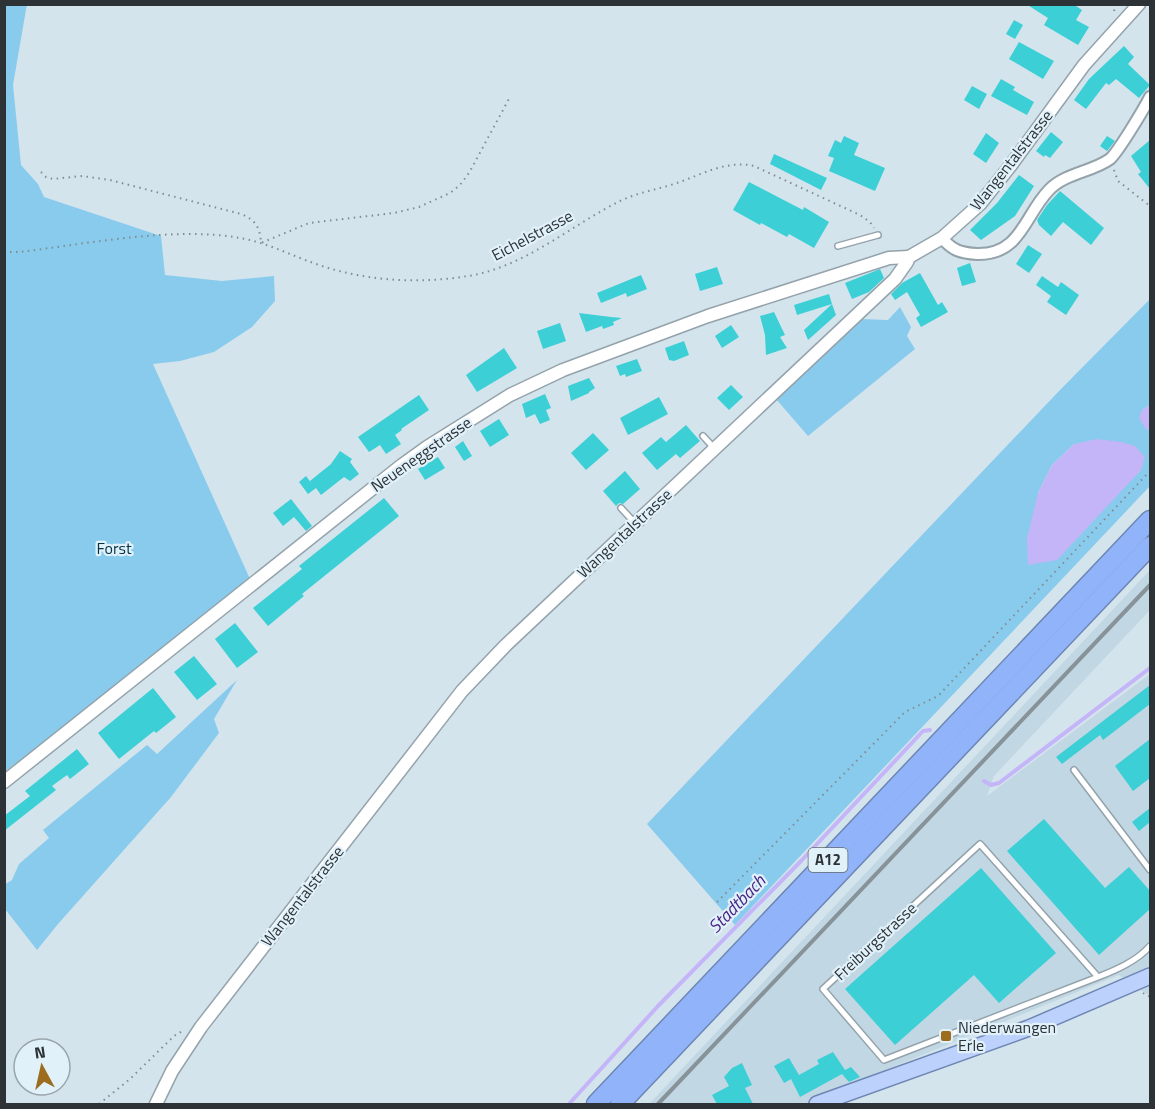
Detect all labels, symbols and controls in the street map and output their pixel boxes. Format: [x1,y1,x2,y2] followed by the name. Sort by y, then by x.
[964,104,1058,216] street label: Wangentalstrasse
[487,203,577,267] street label: Eichelstrasse
[366,410,476,498] street label: Neueneggstrasse
[571,483,677,583] street label: Wangentalstrasse
[96,536,132,560] park label: Forst
[255,840,349,952] street label: Wangentalstrasse
[808,848,848,872] road number: A12
[702,867,772,939] water label: Stadtbach
[828,896,922,986] street label: Freiburgstrasse
[958,1015,1056,1057] place label: Niederwangen Erle
[939,1029,953,1043] marker: Niederwangen Erle
[12,1037,72,1097] north arrow
[33,1039,47,1065] text: N

